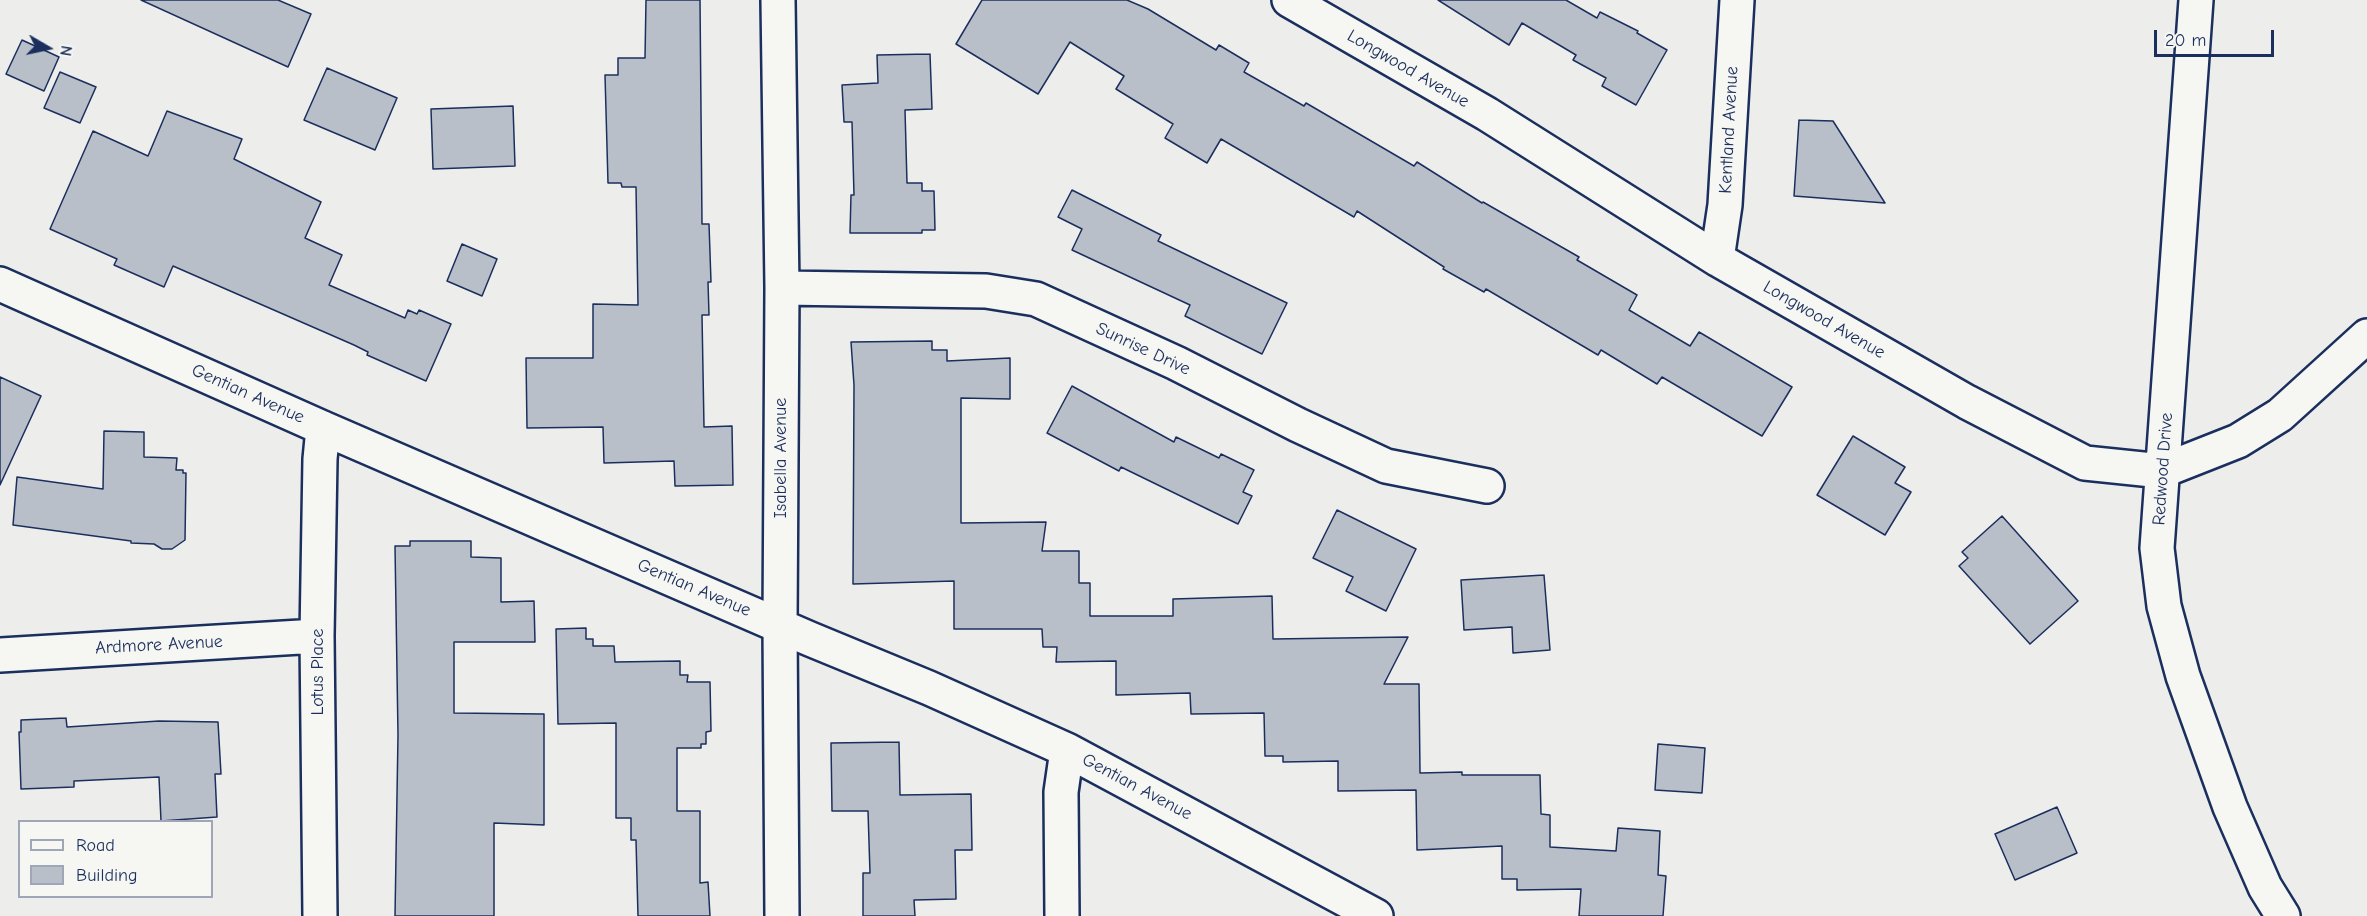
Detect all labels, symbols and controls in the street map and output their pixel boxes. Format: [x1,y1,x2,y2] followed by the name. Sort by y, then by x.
[18,18,78,78] north arrow
[2157,18,2277,56] scale bar
[1343,25,1473,113] street label: Longwood Avenue
[2165,30,2206,51] text: 20 m
[56,44,75,57] text: N
[1715,66,1743,194] street label: Kentland Avenue
[1759,276,1889,364] street label: Longwood Avenue
[1092,318,1194,380] street label: Sunrise Drive
[188,359,308,429] street label: Gentian Avenue
[770,398,792,518] street label: Isabella Avenue
[2148,412,2178,526] street label: Redwood Drive
[634,554,754,622] street label: Gentian Avenue
[307,629,329,715] street label: Lotus Place
[95,631,223,659] street label: Ardmore Avenue
[1078,749,1196,825] street label: Gentian Avenue
[18,820,213,898] legend
[76,835,115,856] text: Road
[76,865,138,886] text: Building

